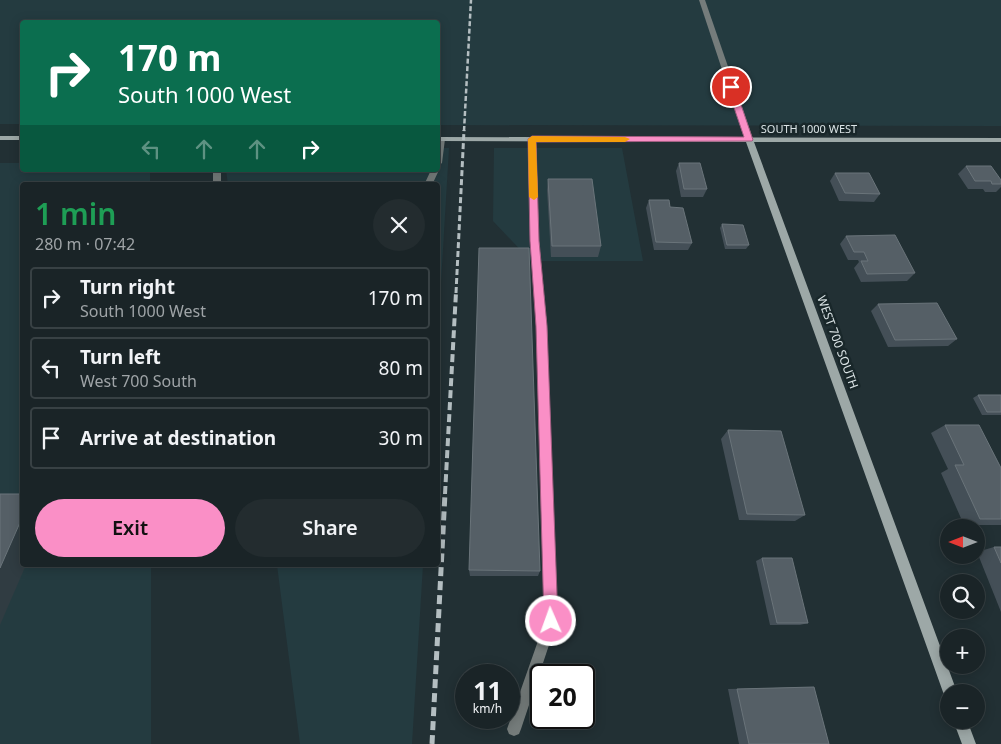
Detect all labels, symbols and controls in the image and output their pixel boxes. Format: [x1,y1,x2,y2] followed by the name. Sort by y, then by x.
[118,34,221,81] text: 170 m
[35,40,100,105] icon: right
[710,66,752,108] pin
[717,73,745,101] icon: arrive
[118,79,291,109] text: South 1000 West
[761,121,857,136] street label: SOUTH 1000 WEST
[137,135,165,163] icon: left
[190,135,218,163] icon: ahead
[243,135,271,163] icon: ahead
[296,135,324,163] icon: right
[35,193,116,234] text: 1 min
[373,199,425,251] button: close
[35,233,135,255] text: 280 m · 07:42
[80,274,175,300] text: Turn right
[37,284,65,312] icon: right
[368,285,423,311] text: 170 m
[813,293,863,391] street label: WEST 700 SOUTH
[80,300,206,322] text: South 1000 West
[80,344,161,370] text: Turn left
[37,354,65,382] icon: left
[379,355,423,381] text: 80 m
[80,370,197,392] text: West 700 South
[37,424,65,452] icon: arrive
[80,425,276,451] text: Arrive at destination
[379,425,423,451] text: 30 m
[35,499,225,557] button: Exit
[235,499,425,557] button: Share
[940,519,985,564] north arrow
[940,519,985,729] map controls
[940,574,985,619] button: search
[524,594,576,646] position arrow
[940,629,985,674] button: +
[530,664,595,729] speed limit sign: 20
[473,673,502,707] text: 11
[940,684,985,729] button: −
[473,700,502,717] text: km/h

